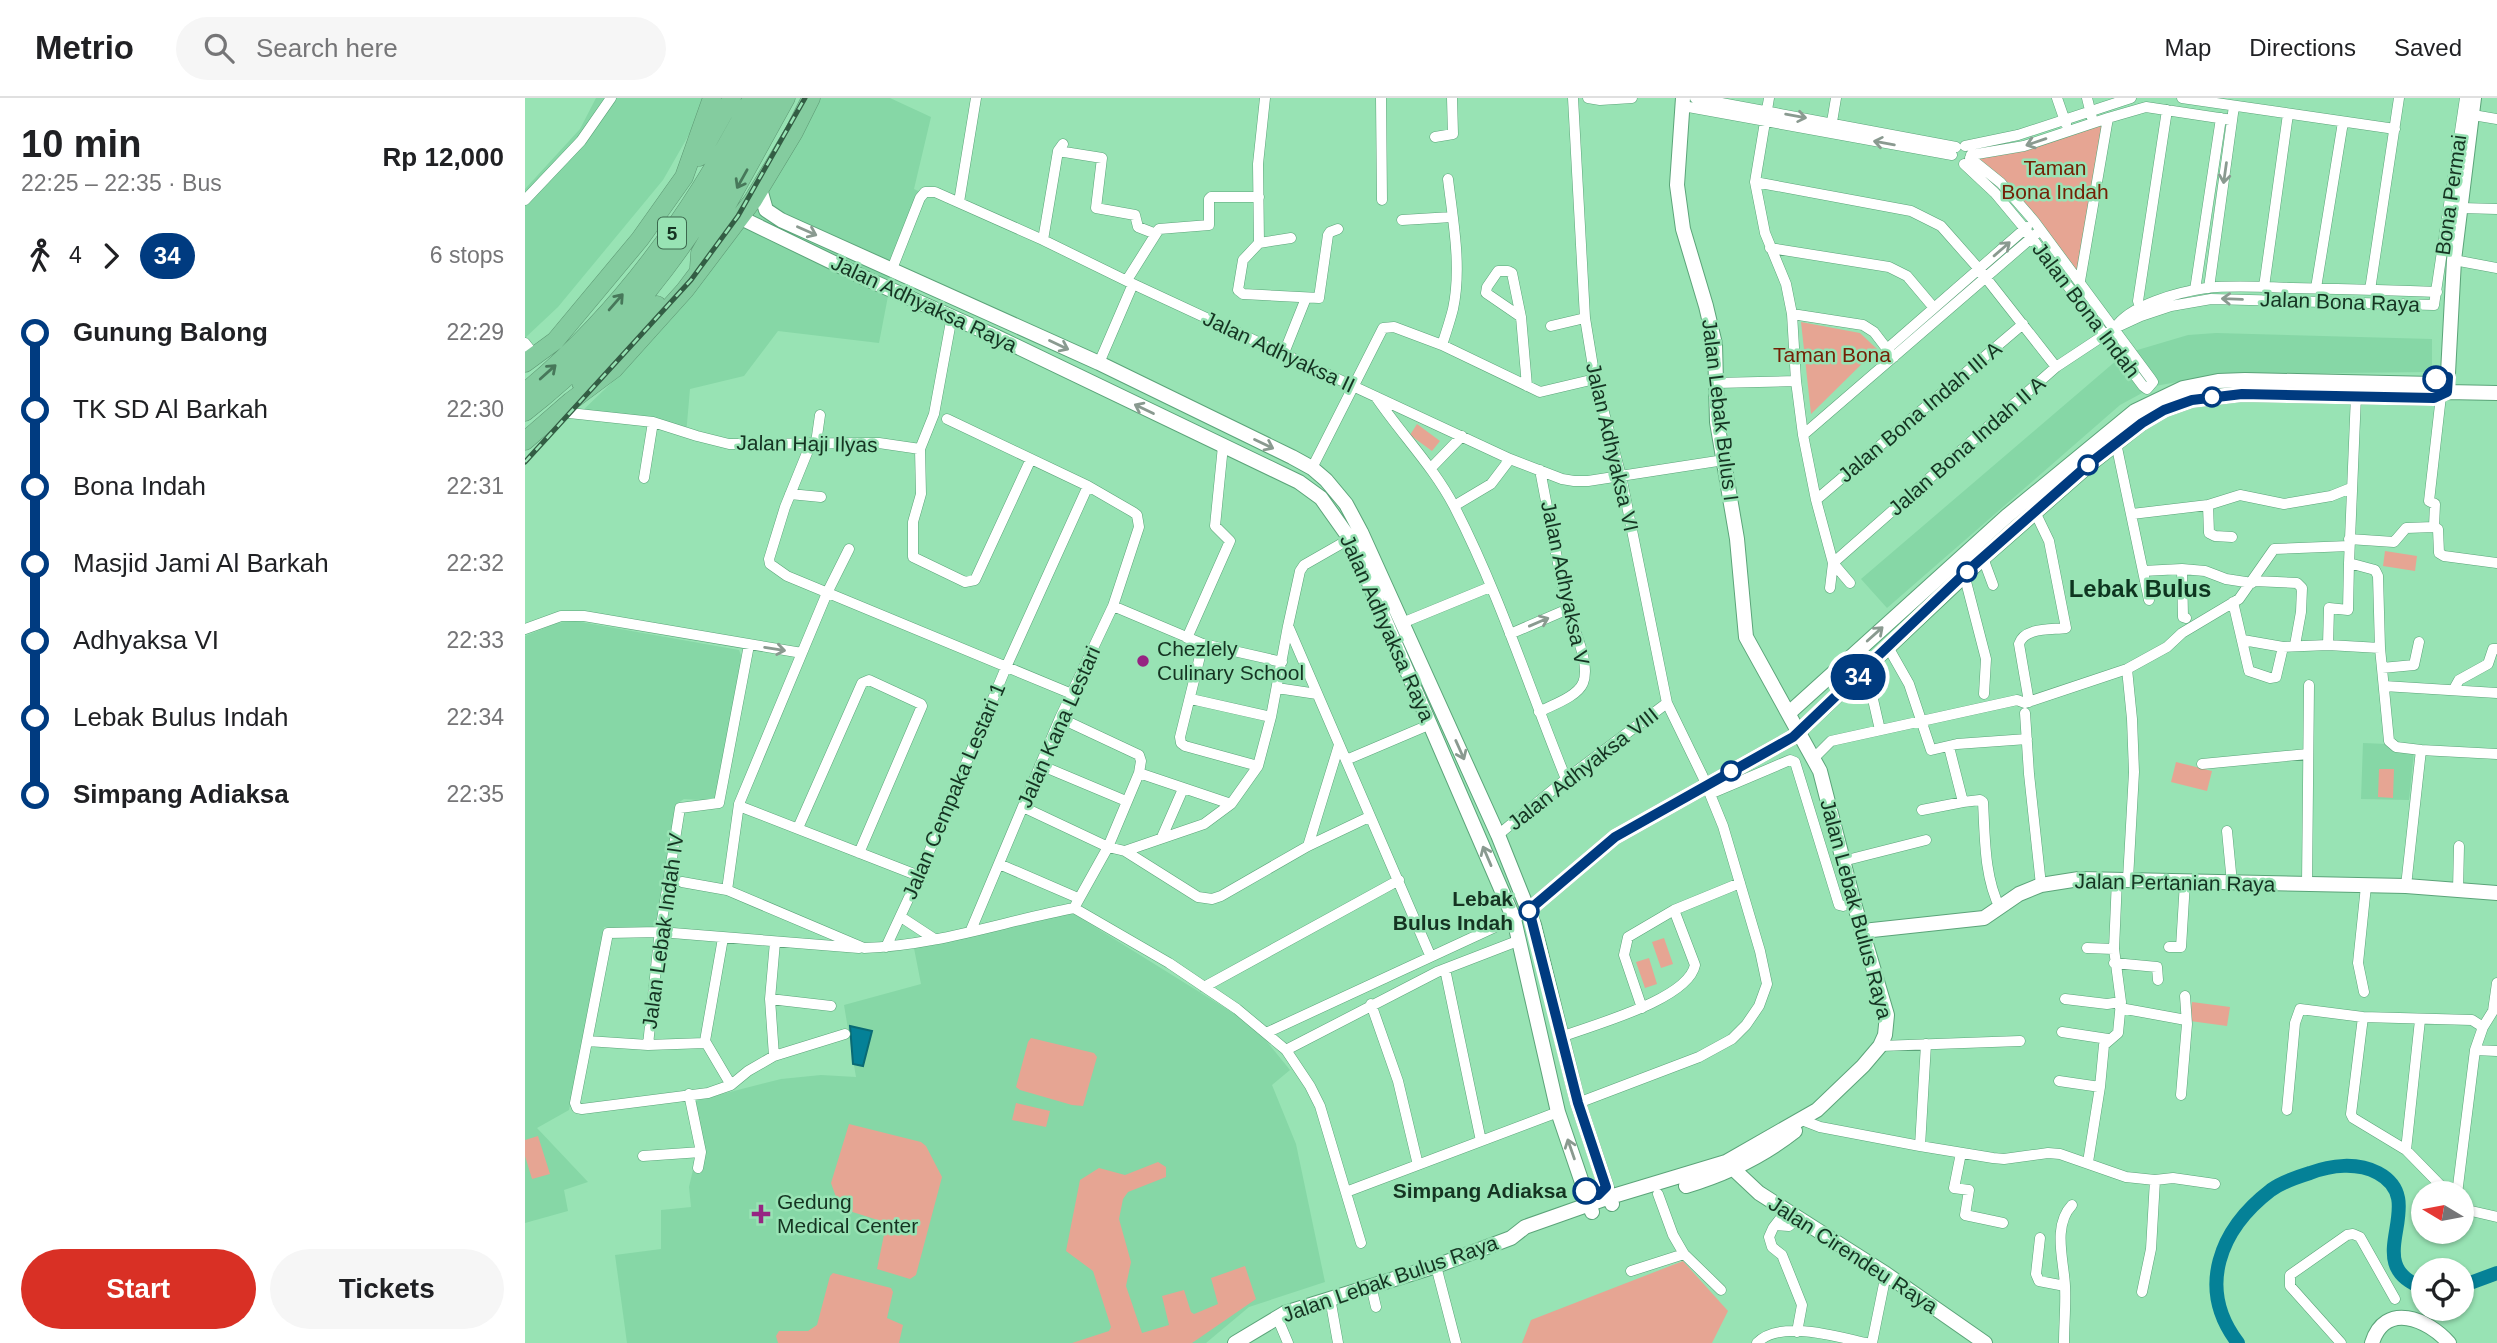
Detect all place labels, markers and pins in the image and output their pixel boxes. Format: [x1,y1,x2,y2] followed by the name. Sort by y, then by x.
[2423,366,2449,392] unlabelled marker
[2202,387,2222,407] unlabelled marker
[2078,455,2098,475] unlabelled marker
[1957,562,1977,582] unlabelled marker
[1157,637,1304,684] place label: Chezlely Culinary School
[1135,653,1151,669] marker: Chezlely Culinary School
[1721,761,1741,781] unlabelled marker
[1393,887,1513,934] place label: Lebak Bulus Indah
[1519,901,1539,921] marker: Lebak Bulus Indah
[1573,1178,1599,1204] marker: Simpang Adiaksa
[1393,1179,1567,1202] place label: Simpang Adiaksa
[777,1190,918,1237] place label: Gedung Medical Center
[751,1204,771,1224] marker: Gedung Medical Center

